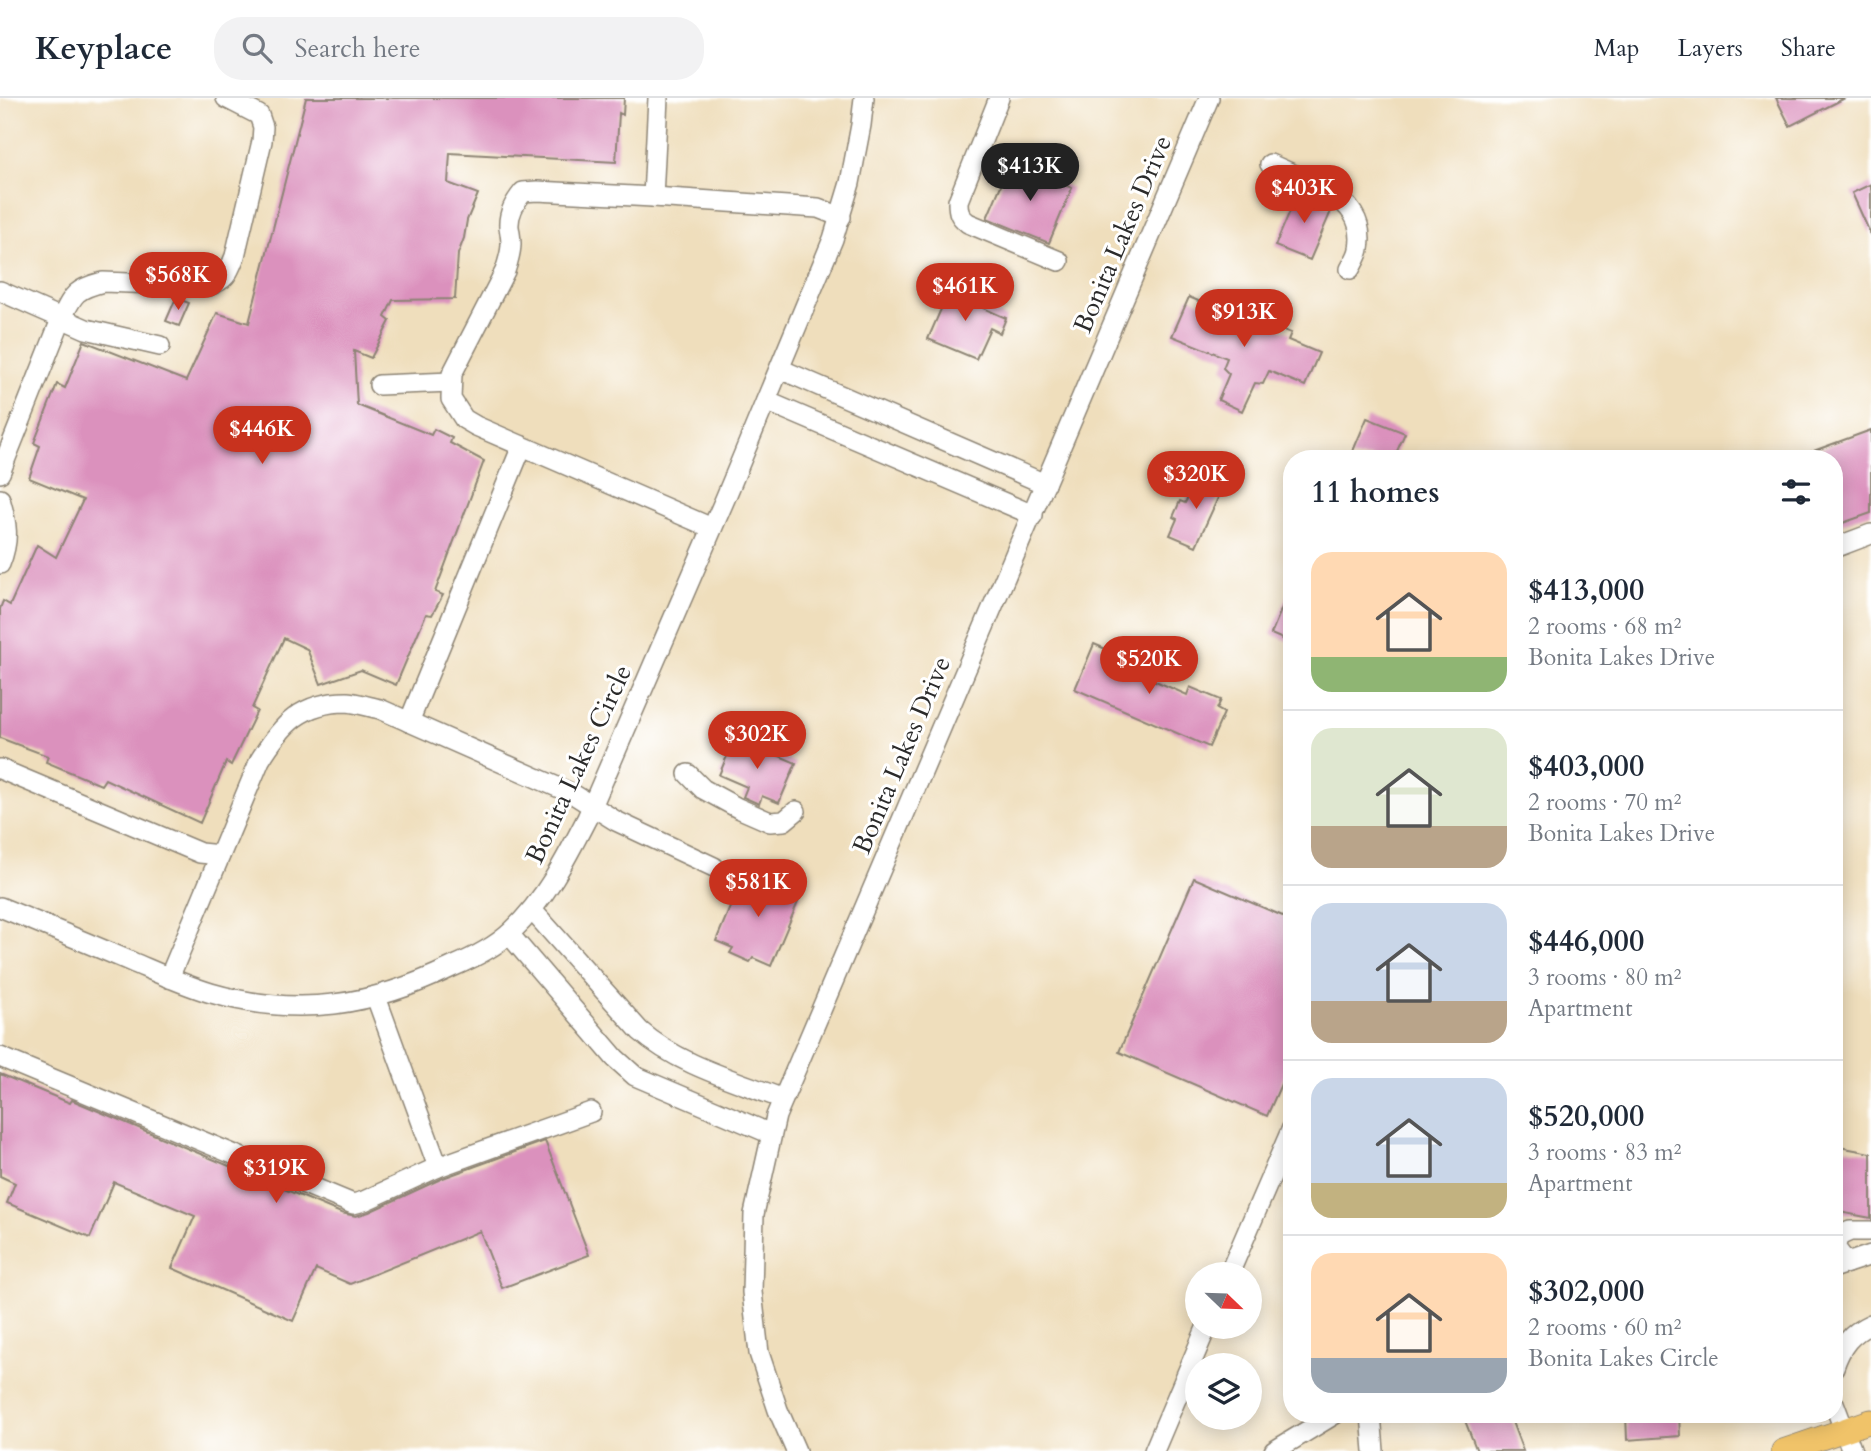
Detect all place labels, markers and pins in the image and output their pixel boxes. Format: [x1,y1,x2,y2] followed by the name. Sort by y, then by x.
[981,144,1079,203] pin: $413K
[1255,166,1353,225] pin: $403K
[129,252,227,312] pin: $568K
[916,264,1014,323] pin: $461K
[1195,289,1293,349] pin: $913K
[213,406,311,466] pin: $446K
[1147,452,1245,511] pin: $320K
[1100,636,1198,696] pin: $520K
[708,712,806,771] pin: $302K
[709,860,807,919] pin: $581K
[227,1146,325,1205] pin: $319K

